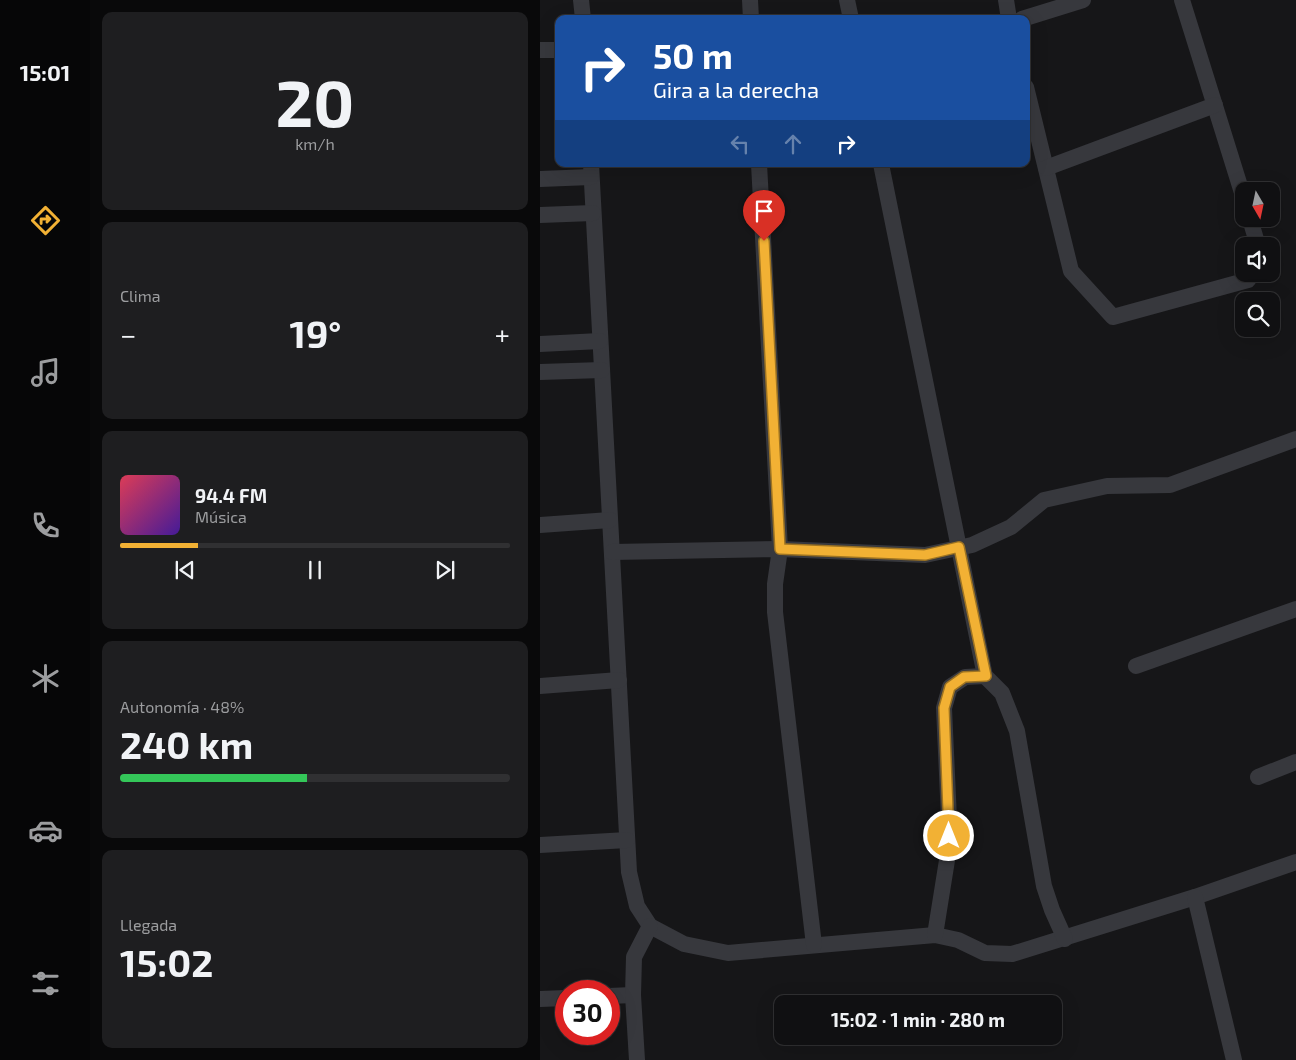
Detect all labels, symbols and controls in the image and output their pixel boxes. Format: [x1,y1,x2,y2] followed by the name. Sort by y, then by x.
[653,34,733,76] text: 50 m
[570,35,635,100] icon: right
[20,59,70,85] text: 15:01
[276,62,354,140] text: 20
[653,76,819,102] text: Gira a la derecha
[726,130,754,158] icon: left
[779,130,807,158] icon: ahead
[832,130,860,158] icon: right
[295,134,335,153] text: km/h
[1235,182,1280,228] north arrow
[1235,182,1280,337] map controls
[743,190,785,241] pin
[750,197,778,225] icon: arrive
[28,203,63,238] icon: directions
[1235,237,1280,282] button: sound
[120,286,161,305] text: Clima
[1235,292,1280,337] button: search
[290,310,341,356] text: 19°
[120,317,136,351] text: −
[495,317,510,351] text: +
[28,355,63,390] icon: music
[195,484,267,507] text: 94.4 FM
[195,507,247,526] text: Música
[28,508,63,543] icon: phone
[171,556,199,584] icon: previous
[301,556,329,584] icon: pause
[431,556,459,584] icon: next
[28,661,63,696] icon: climate
[120,697,244,716] text: Autonomía · 48%
[120,721,253,767] text: 240 km
[922,809,974,861] position arrow
[28,813,63,848] icon: car
[120,915,177,934] text: Llegada
[120,939,213,985] text: 15:02
[28,966,63,1001] icon: filters
[555,980,620,1045] speed limit sign: 30
[831,1008,1005,1031] text: 15:02 · 1 min · 280 m

